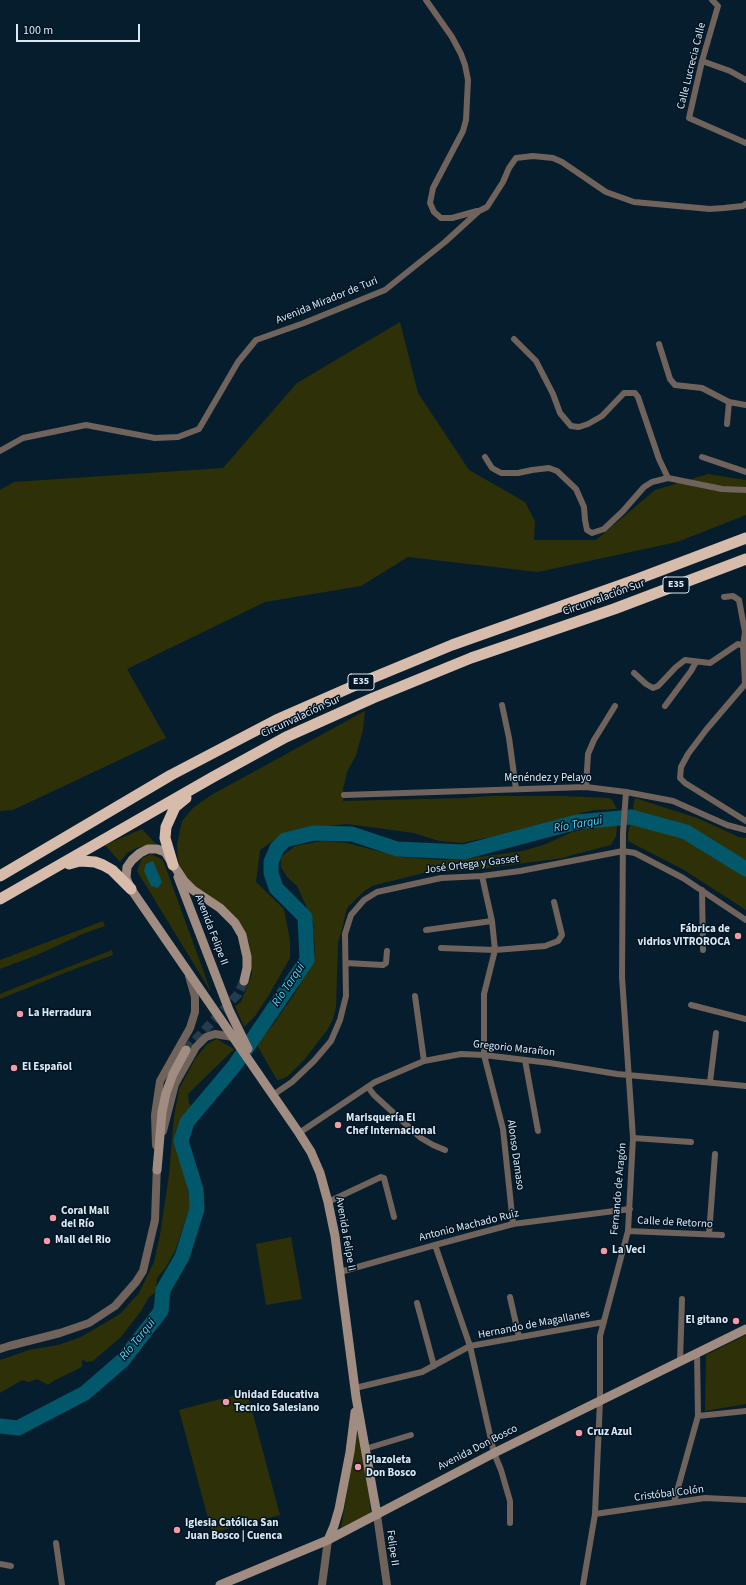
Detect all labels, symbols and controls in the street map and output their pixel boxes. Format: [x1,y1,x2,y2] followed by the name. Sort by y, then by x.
[18,16,142,42] scale bar
[675,21,709,111] street label: Calle Lucrecia Calle
[23,22,53,39] text: 100 m
[274,275,380,327] street label: Avenida Mirador de Turi
[561,577,647,619] street label: Circunvalación Sur
[663,577,689,593] road number: E35
[348,674,374,690] road number: E35
[259,693,343,741] street label: Circunvalación Sur
[504,772,592,786] street label: Menéndez y Pelayo
[552,814,604,836] water label: Río Tarqui
[424,853,520,877] street label: José Ortega y Gasset
[191,893,231,967] street label: Avenida Felipe II
[638,923,730,949] place label: Fábrica de vidrios VITROROCA
[733,931,743,941] marker: Fábrica de vidrios VITROROCA
[269,961,309,1009] water label: Río Tarqui
[28,1007,91,1021] place label: La Herradura
[15,1009,25,1019] marker: La Herradura
[472,1038,556,1060] street label: Gregorio Marañon
[22,1061,72,1075] place label: El Español
[9,1063,19,1073] marker: El Español
[346,1112,436,1138] place label: Marisquería El Chef Internacional
[504,1119,526,1191] street label: Alonso Damaso
[333,1120,343,1130] marker: Marisquería El Chef Internacional
[608,1142,630,1236] street label: Fernando de Aragón
[332,1196,358,1272] street label: Avenida Felipe II
[61,1205,109,1231] place label: Coral Mall del Río
[418,1207,520,1245] street label: Antonio Machado Ruiz
[48,1213,58,1223] marker: Coral Mall del Río
[637,1214,713,1232] street label: Calle de Retorno
[55,1234,111,1248] place label: Mall del Rio
[42,1236,52,1246] marker: Mall del Rio
[612,1244,645,1258] place label: La Veci
[599,1246,609,1256] marker: La Veci
[477,1308,591,1342] street label: Hernando de Magallanes
[686,1314,728,1328] place label: El gitano
[117,1316,159,1364] water label: Río Tarqui
[731,1316,741,1326] marker: El gitano
[234,1389,319,1415] place label: Unidad Educativa Tecnico Salesiano
[221,1397,231,1407] marker: Unidad Educativa Tecnico Salesiano
[436,1422,520,1474] street label: Avenida Don Bosco
[587,1426,632,1440] place label: Cruz Azul
[574,1428,584,1438] marker: Cruz Azul
[366,1454,416,1480] place label: Plazoleta Don Bosco
[353,1462,363,1472] marker: Plazoleta Don Bosco
[633,1483,705,1505] street label: Cristóbal Colón
[185,1517,282,1543] place label: Iglesia Católica San Juan Bosco | Cuenca
[172,1525,182,1535] marker: Iglesia Católica San Juan Bosco | Cuenca
[383,1529,401,1567] street label: Felipe II

